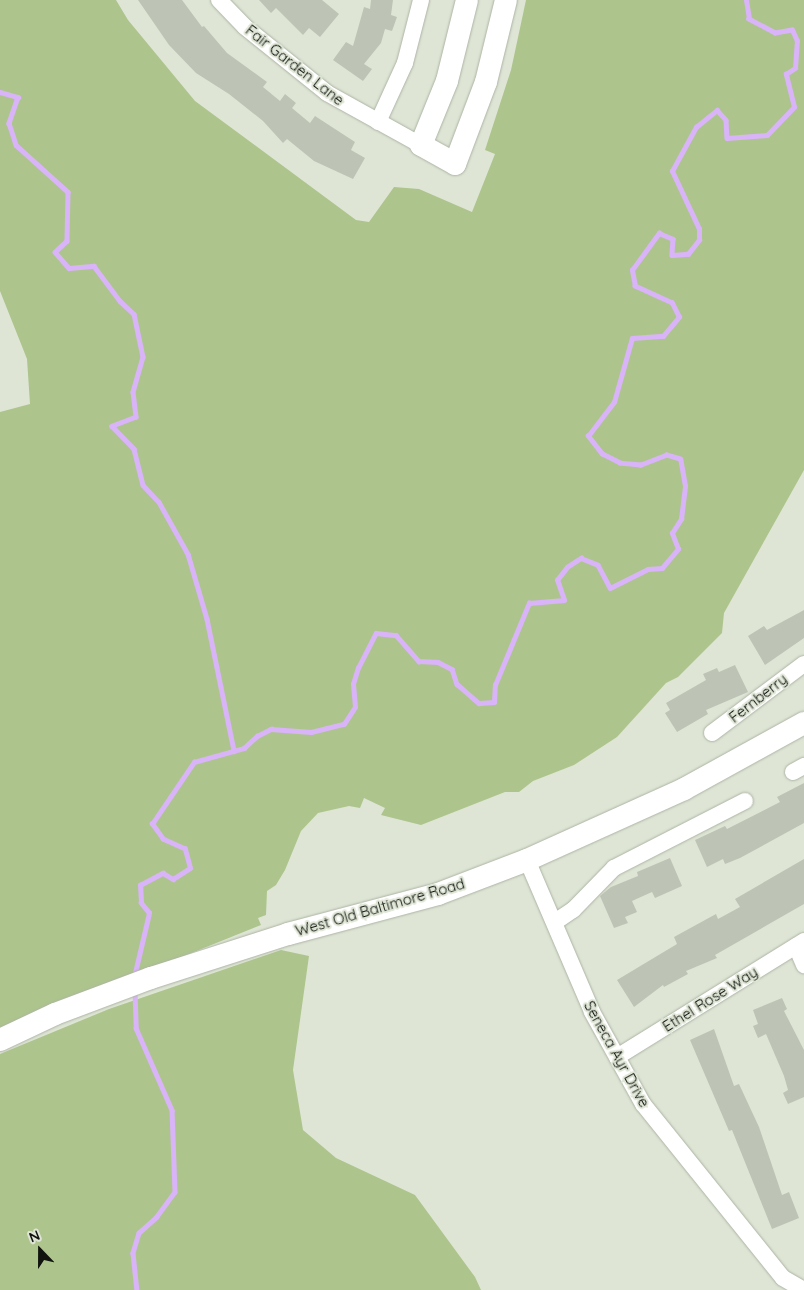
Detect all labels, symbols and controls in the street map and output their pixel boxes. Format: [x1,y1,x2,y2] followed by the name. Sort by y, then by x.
[242,21,348,109] street label: Fair Garden Lane
[725,670,791,726] street label: Fernberry
[293,874,467,940] street label: West Old Baltimore Road
[659,963,761,1035] street label: Ethel Rose Way
[580,998,654,1110] street label: Seneca Ayr Drive
[15,1225,65,1275] north arrow
[26,1226,43,1246] text: N

